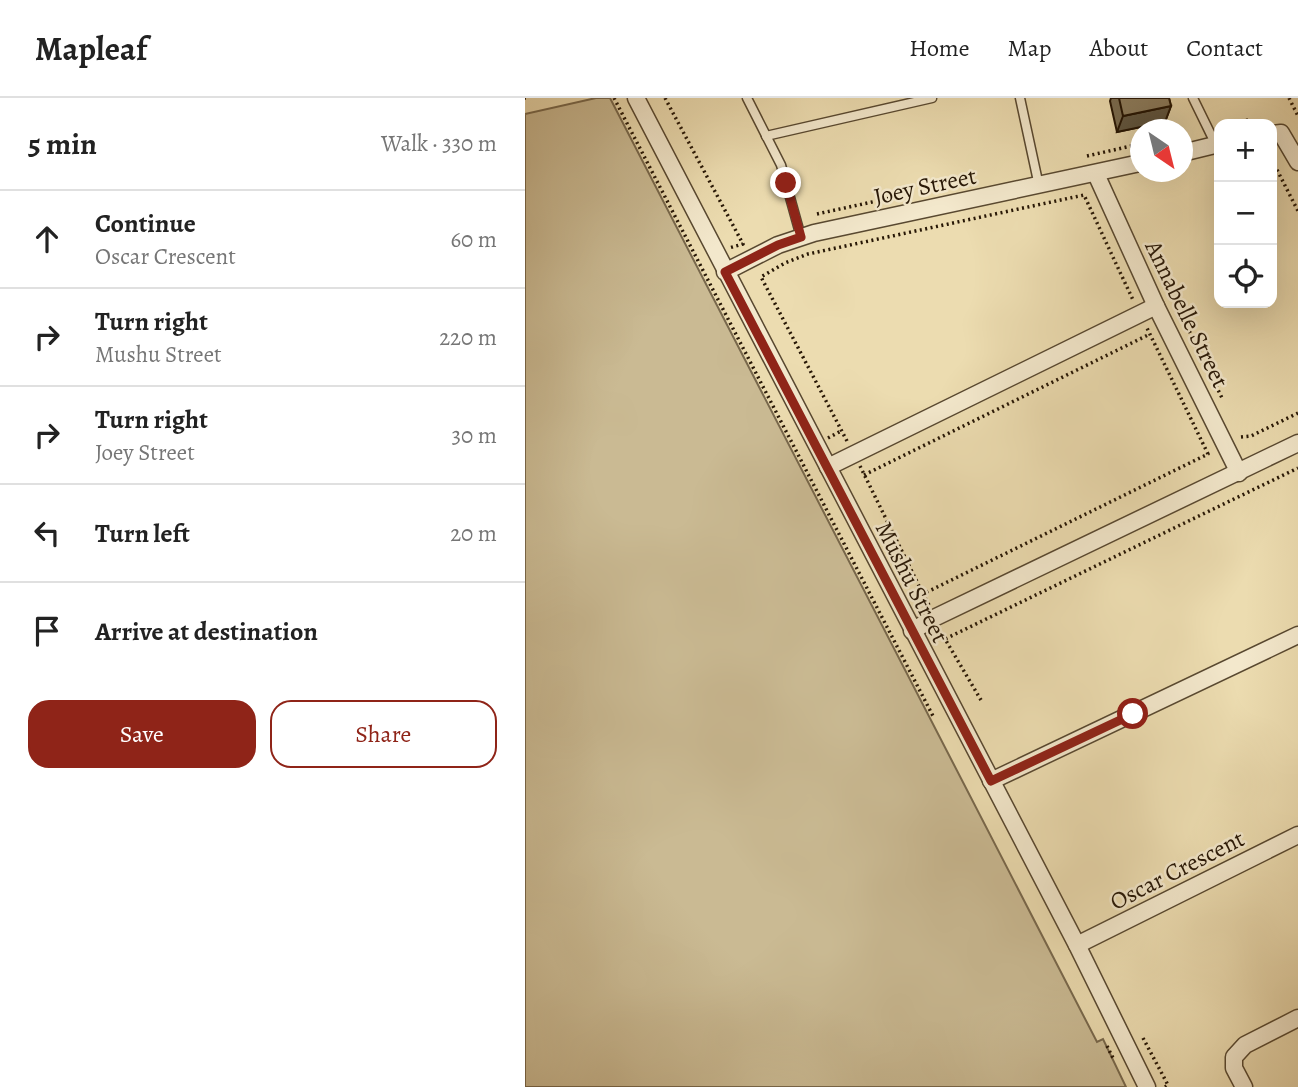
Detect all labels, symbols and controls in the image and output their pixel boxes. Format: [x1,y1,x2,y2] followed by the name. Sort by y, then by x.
[35,26,147,71] text: Mapleaf
[909,32,970,64] text: Home
[1008,32,1052,64] text: Map
[1090,32,1148,64] text: About
[1186,32,1263,64] text: Contact
[1130,119,1193,182] north arrow
[1214,119,1277,308] map controls
[1214,119,1277,182] button: +
[28,124,97,164] text: 5 min
[381,128,497,159] text: Walk · 330 m
[871,160,979,212] street label: Joey Street
[770,167,801,198] route end
[1214,182,1277,245] button: −
[95,206,196,241] text: Continue
[28,220,66,258] icon: ahead
[450,224,497,255] text: 60 m
[1137,234,1237,393] street label: Annabelle Street
[95,241,236,272] text: Oscar Crescent
[1214,245,1277,308] button: locate
[95,304,208,339] text: Turn right
[28,318,66,356] icon: right
[439,322,497,353] text: 220 m
[95,339,222,370] text: Mushu Street
[95,402,208,437] text: Turn right
[28,416,66,454] icon: right
[451,420,497,451] text: 30 m
[95,437,195,468] text: Joey Street
[28,514,66,552] icon: left
[95,516,190,551] text: Turn left
[868,516,956,648] street label: Mushu Street
[450,518,497,549] text: 20 m
[28,612,66,650] icon: arrive
[95,614,318,649] text: Arrive at destination
[1117,698,1148,729] route start
[28,700,256,768] button: Save
[270,700,497,768] button: Share
[1104,822,1250,918] street label: Oscar Crescent

